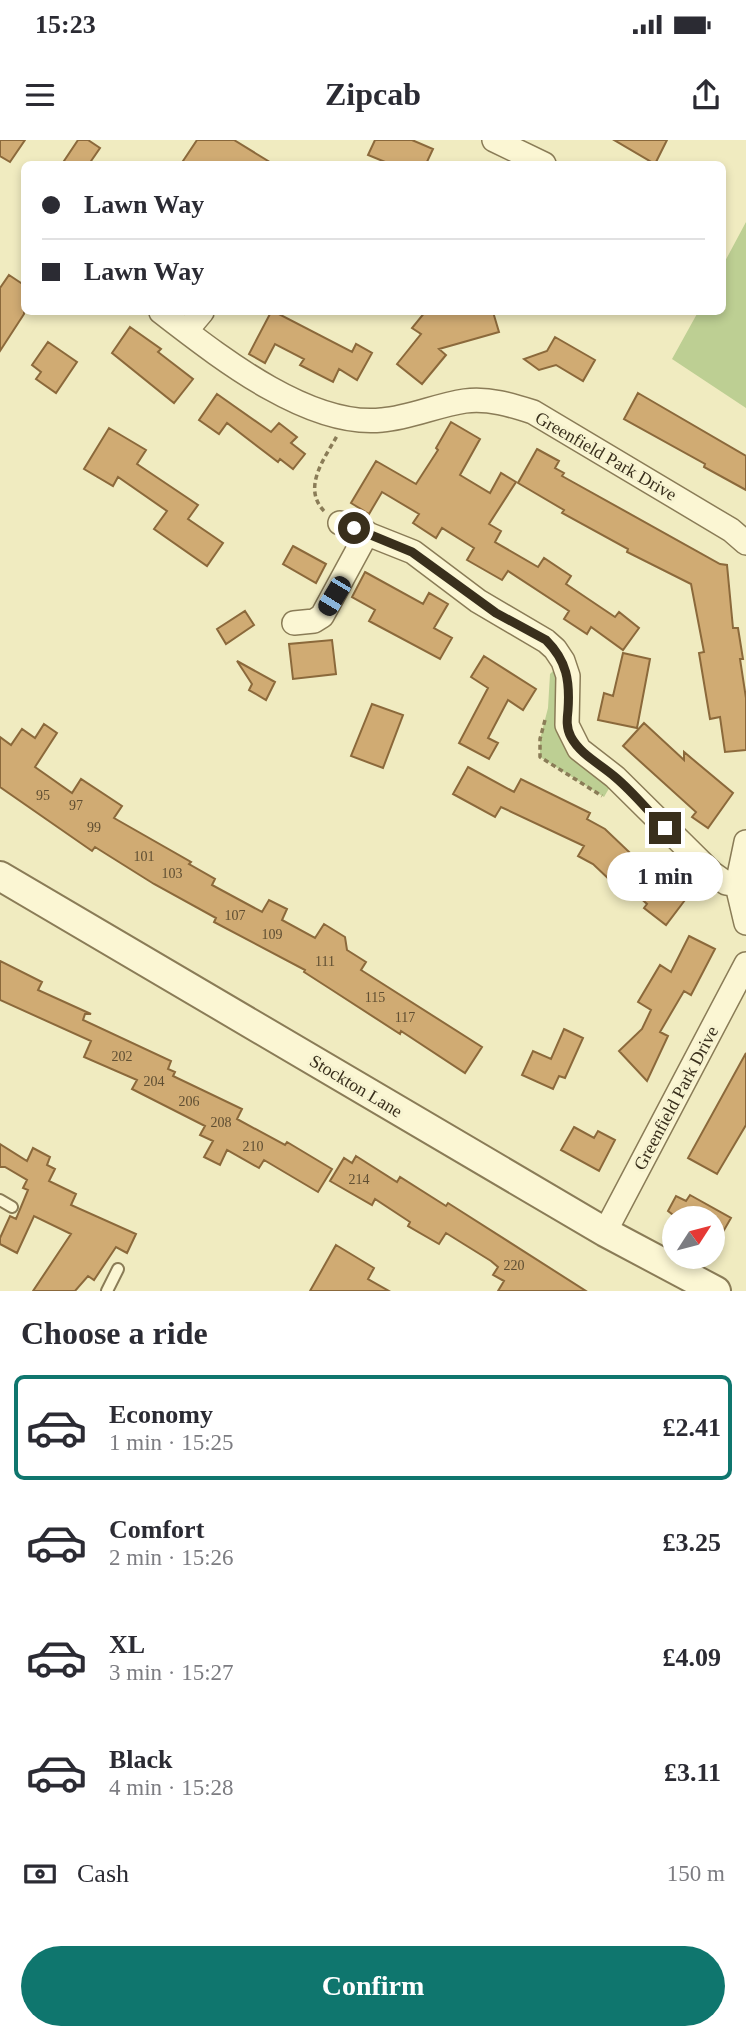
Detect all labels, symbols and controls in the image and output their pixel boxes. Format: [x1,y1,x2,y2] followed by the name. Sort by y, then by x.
[35,10,96,39] text: 15:23
[21,76,59,114] icon: menu
[325,76,421,112] text: Zipcab
[687,76,725,114] icon: share
[84,190,204,219] text: Lawn Way
[84,257,204,286] text: Lawn Way
[532,407,680,505] street label: Greenfield Park Drive
[338,512,370,544] route start
[315,573,354,619] car
[36,788,50,803] house number: 95
[69,798,83,813] house number: 97
[649,812,681,844] route end
[87,820,101,835] house number: 99
[134,849,155,864] house number: 101
[607,852,723,902] callout: 1 min
[637,864,693,889] text: 1 min
[162,866,183,881] house number: 103
[225,908,246,923] house number: 107
[262,927,283,942] house number: 109
[315,954,335,969] house number: 111
[365,990,385,1005] house number: 115
[395,1010,415,1025] house number: 117
[630,1023,722,1173] street label: Greenfield Park Drive
[112,1049,133,1064] house number: 202
[306,1051,406,1121] street label: Stockton Lane
[144,1074,165,1089] house number: 204
[179,1094,200,1109] house number: 206
[211,1115,232,1130] house number: 208
[243,1139,264,1154] house number: 210
[349,1172,370,1187] house number: 214
[662,1206,724,1269] north arrow
[662,1206,725,1269] map controls
[504,1258,525,1273] house number: 220
[21,1315,208,1351] text: Choose a ride
[25,1396,88,1459] icon: car
[109,1400,213,1429] text: Economy
[663,1413,721,1442] text: £2.41
[109,1430,234,1455] text: 1 min · 15:25
[25,1511,88,1574] icon: car
[109,1515,204,1544] text: Comfort
[663,1528,721,1557] text: £3.25
[109,1545,234,1570] text: 2 min · 15:26
[25,1626,88,1689] icon: car
[109,1630,145,1659] text: XL
[663,1643,721,1672] text: £4.09
[109,1660,234,1685] text: 3 min · 15:27
[25,1741,88,1804] icon: car
[109,1745,173,1774] text: Black
[664,1758,721,1787] text: £3.11
[109,1775,234,1800] text: 4 min · 15:28
[21,1855,59,1893] icon: cash
[77,1859,129,1888] text: Cash
[667,1861,725,1886] text: 150 m
[21,1946,725,2026] button: Confirm

